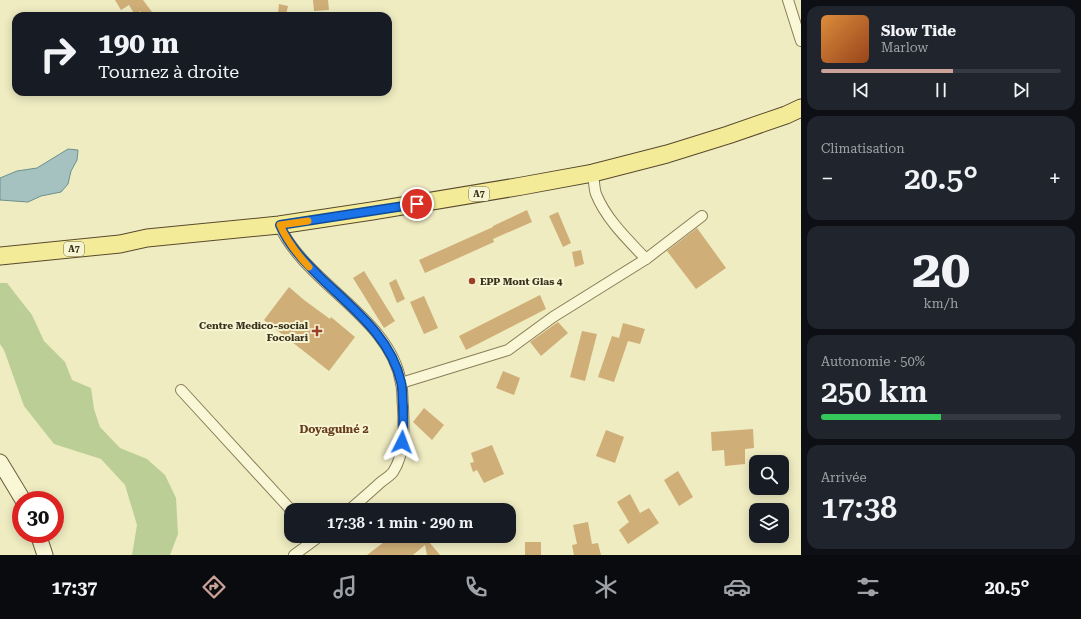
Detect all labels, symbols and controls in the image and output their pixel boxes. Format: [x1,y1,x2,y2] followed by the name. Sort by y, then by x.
[881,22,956,40] text: Slow Tide
[98,27,179,60] text: 190 m
[32,28,84,80] icon: right
[881,40,928,55] text: Marlow
[98,61,239,82] text: Tournez à droite
[850,79,872,101] icon: previous
[930,79,952,101] icon: pause
[1010,79,1032,101] icon: next
[821,141,905,156] text: Climatisation
[904,161,978,196] text: 20.5°
[821,166,833,191] text: −
[1049,166,1061,191] text: +
[400,187,434,221] pin
[469,187,489,201] road number: A7
[406,193,428,215] icon: arrive
[912,239,970,300] text: 20
[64,242,84,256] road number: A7
[467,276,477,286] marker: EPP Mont Glas 4
[480,276,563,287] place label: EPP Mont Glas 4
[924,296,958,311] text: km/h
[199,320,309,343] place label: Centre Medico-social Focolari
[311,325,323,337] marker: Centre Medico-social Focolari
[821,354,925,369] text: Autonomie · 50%
[821,374,928,409] text: 250 km
[381,421,423,463] position arrow
[299,423,369,436] district label: Doyaguiné 2
[749,455,789,543] map controls
[749,455,789,495] button: search
[821,470,867,485] text: Arrivée
[821,490,897,525] text: 17:38
[12,491,64,543] speed limit sign: 30
[749,503,789,543] button: layers
[327,514,473,532] text: 17:38 · 1 min · 290 m
[200,573,228,601] icon: directions
[331,573,359,601] icon: music
[462,573,490,601] icon: phone
[592,573,620,601] icon: climate
[723,573,751,601] icon: car
[854,573,882,601] icon: filters
[51,577,97,598] text: 17:37
[985,577,1030,598] text: 20.5°

